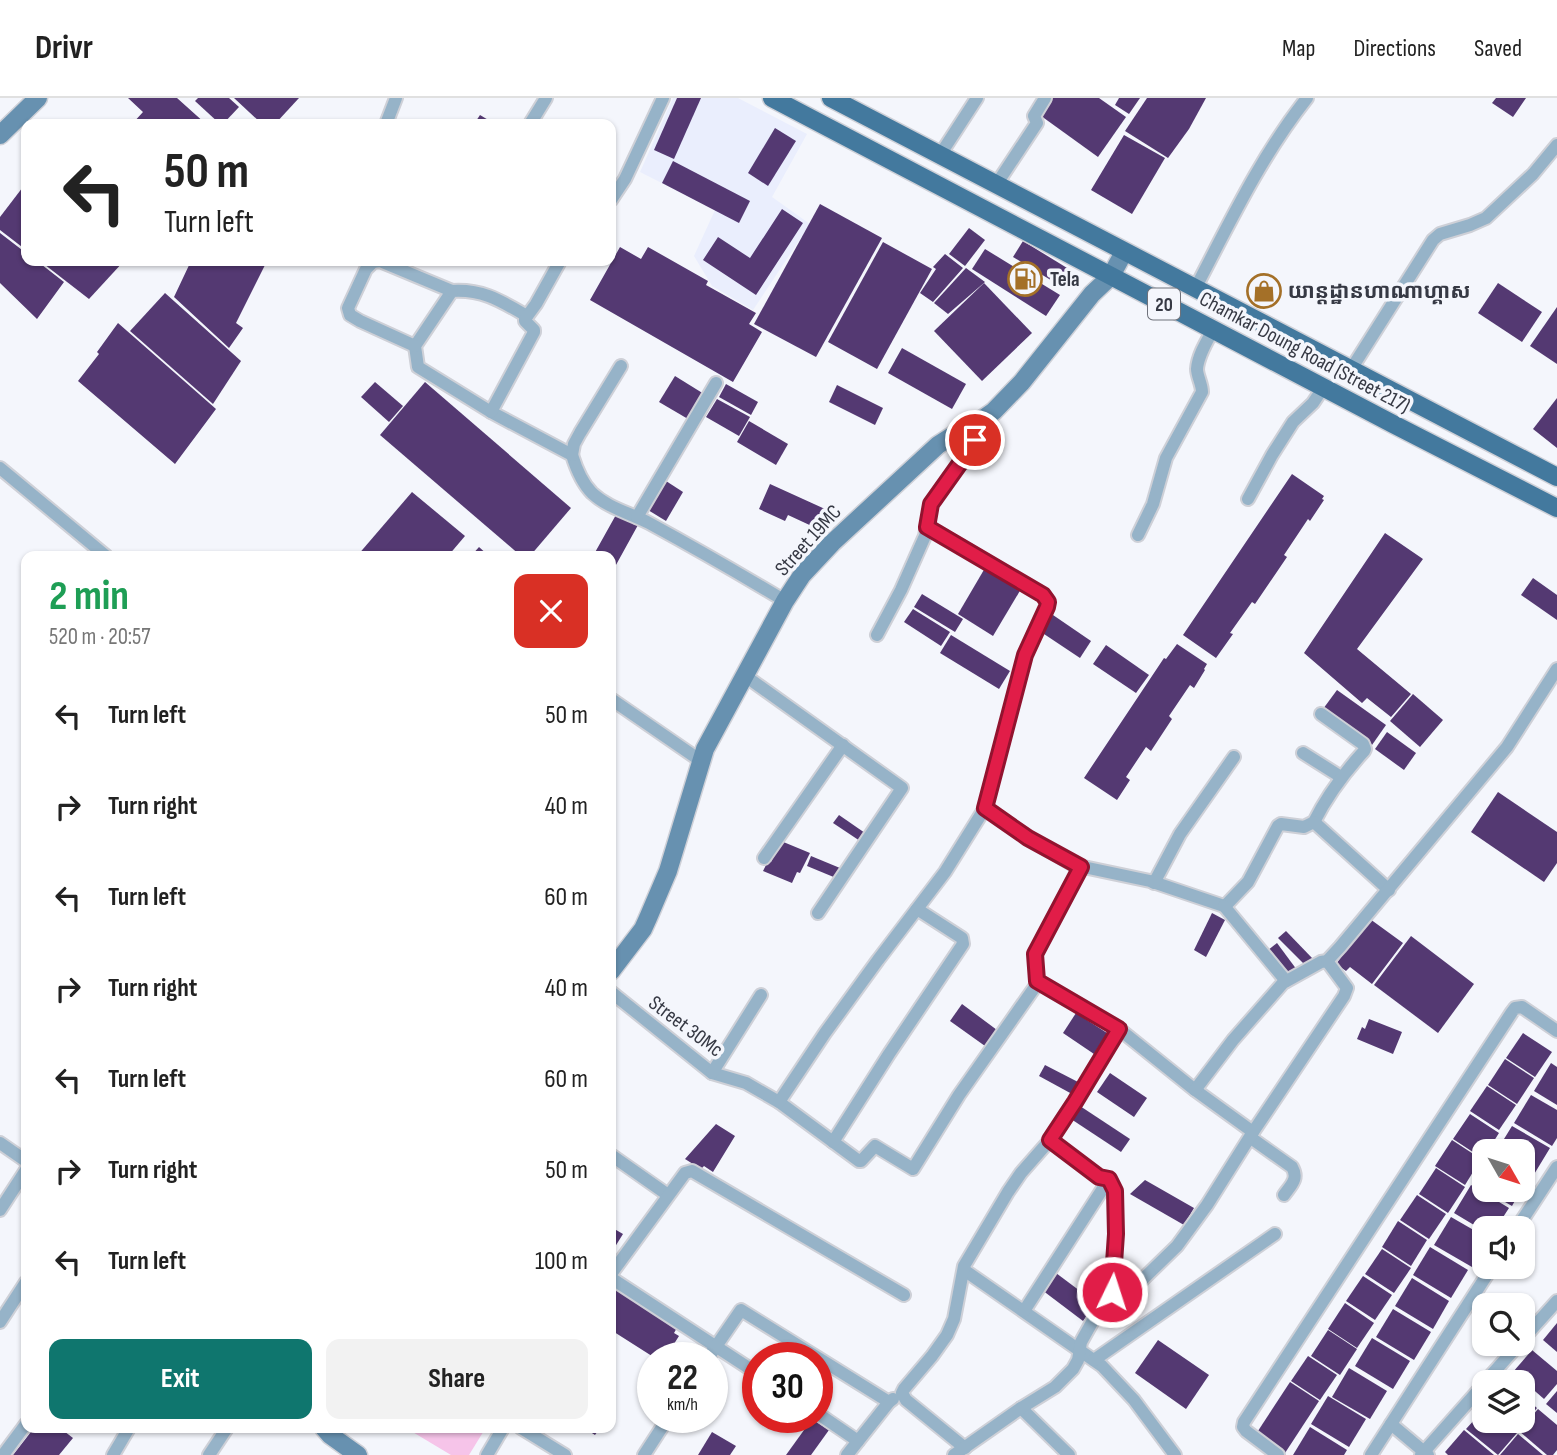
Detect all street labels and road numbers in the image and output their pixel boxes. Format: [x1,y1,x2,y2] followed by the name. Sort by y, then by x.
[1195,286,1414,419] street label: Chamkar Doung Road (Street 217)
[1148,288,1180,320] road number: 20
[770,500,847,581] street label: Street 19MC
[644,990,728,1062] street label: Street 30Mc

